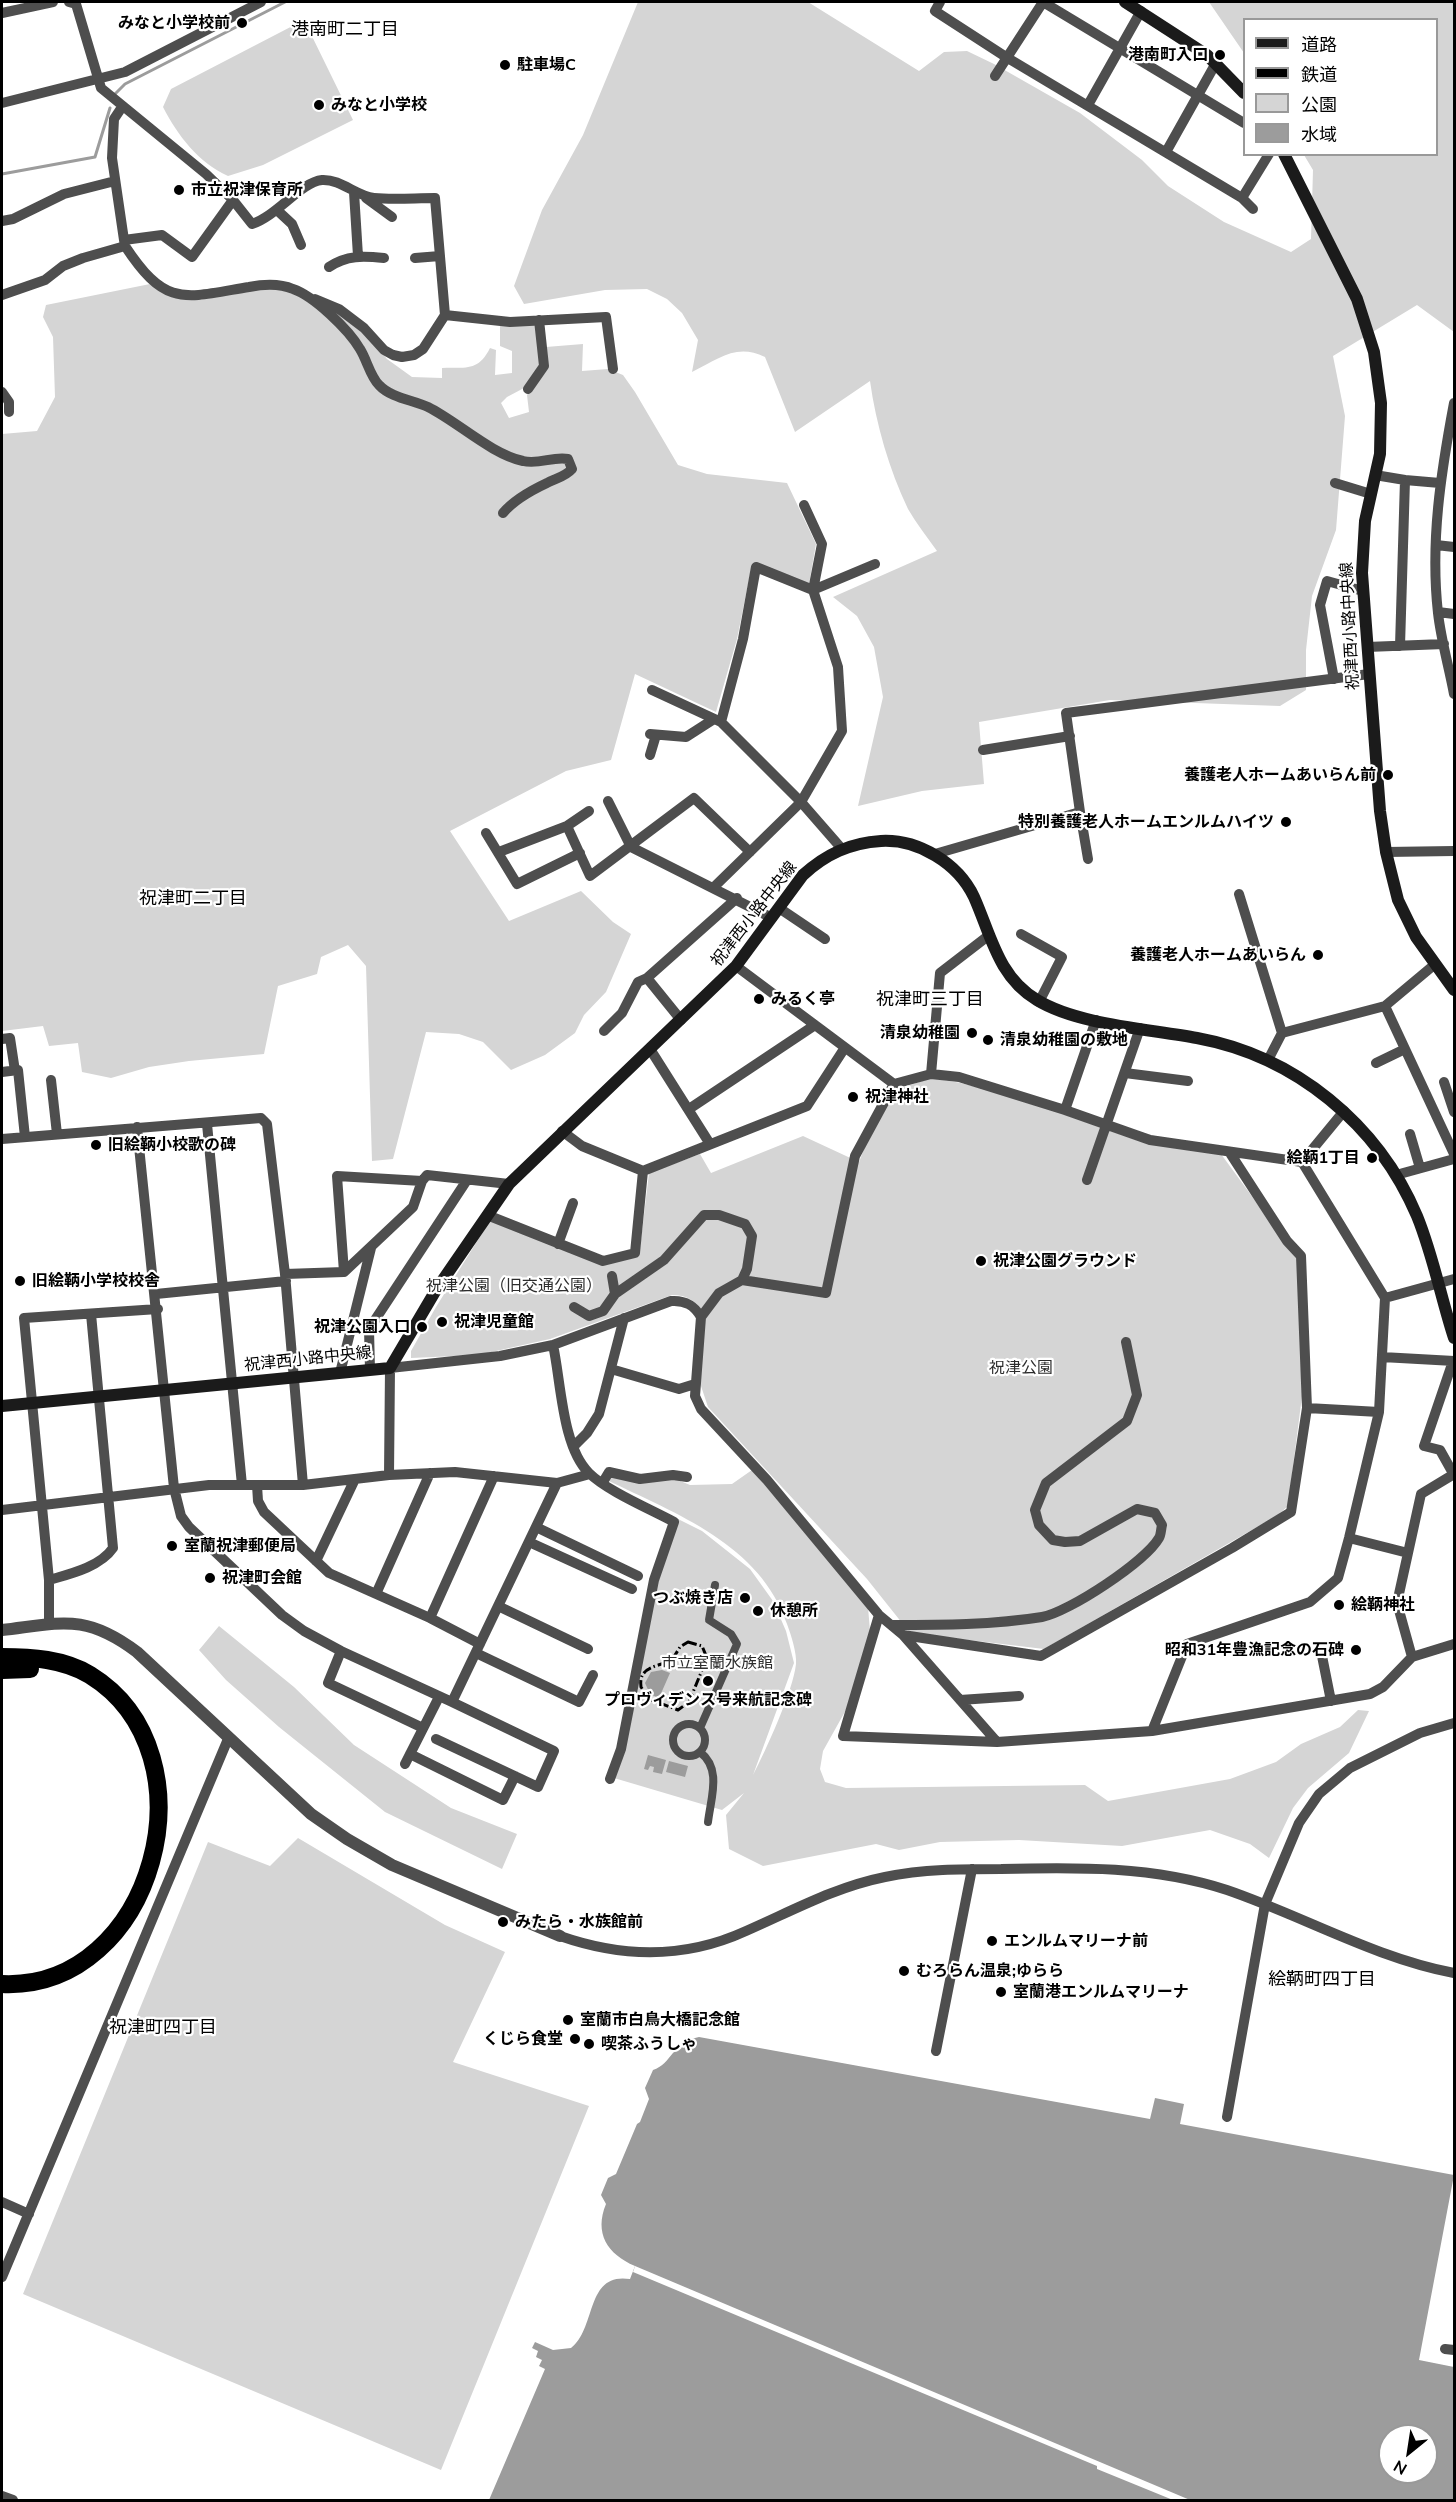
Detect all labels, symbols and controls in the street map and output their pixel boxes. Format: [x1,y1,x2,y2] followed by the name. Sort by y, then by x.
[118,13,230,33] place label: みなと小学校前
[235,16,249,30] marker: みなと小学校前
[1243,18,1438,156] legend
[291,19,399,41] district label: 港南町二丁目
[1301,33,1337,56] text: 道路
[1128,45,1208,65] place label: 港南町入口
[1213,48,1227,62] marker: 港南町入口
[517,55,576,75] place label: 駐車場C
[498,58,512,72] marker: 駐車場C
[1301,63,1337,86] text: 鉄道
[1301,93,1337,116] text: 公園
[331,95,427,115] place label: みなと小学校
[312,98,326,112] marker: みなと小学校
[1301,123,1337,146] text: 水域
[191,180,303,200] place label: 市立祝津保育所
[172,183,186,197] marker: 市立祝津保育所
[1337,562,1363,690] street label: 祝津西小路中央線
[1184,765,1376,785] place label: 養護老人ホームあいらん前
[1381,768,1395,782] marker: 養護老人ホームあいらん前
[1018,812,1274,832] place label: 特別養護老人ホームエンルムハイツ
[1279,815,1293,829] marker: 特別養護老人ホームエンルムハイツ
[707,858,801,970] street label: 祝津西小路中央線
[139,888,247,910] district label: 祝津町二丁目
[1130,945,1306,965] place label: 養護老人ホームあいらん
[1311,948,1325,962] marker: 養護老人ホームあいらん
[771,989,835,1009] place label: みるく亭
[876,989,984,1011] district label: 祝津町三丁目
[752,992,766,1006] marker: みるく亭
[880,1023,960,1043] place label: 清泉幼稚園
[965,1026,979,1040] marker: 清泉幼稚園
[1000,1030,1128,1050] place label: 清泉幼稚園の敷地
[981,1033,995,1047] marker: 清泉幼稚園の敷地
[865,1087,929,1107] place label: 祝津神社
[846,1090,860,1104] marker: 祝津神社
[108,1135,236,1155] place label: 旧絵鞆小校歌の碑
[89,1138,103,1152] marker: 旧絵鞆小校歌の碑
[1286,1148,1360,1168] place label: 絵鞆1丁目
[1365,1151,1379,1165] marker: 絵鞆1丁目
[993,1251,1137,1271] place label: 祝津公園グラウンド
[974,1254,988,1268] marker: 祝津公園グラウンド
[32,1271,160,1291] place label: 旧絵鞆小学校校舎
[13,1274,27,1288] marker: 旧絵鞆小学校校舎
[426,1276,602,1296] park label: 祝津公園（旧交通公園）
[454,1312,534,1332] place label: 祝津児童館
[435,1315,449,1329] marker: 祝津児童館
[314,1317,410,1337] place label: 祝津公園入口
[415,1320,429,1334] marker: 祝津公園入口
[243,1343,373,1375] street label: 祝津西小路中央線
[989,1358,1053,1378] park label: 祝津公園
[184,1536,296,1556] place label: 室蘭祝津郵便局
[165,1539,179,1553] marker: 室蘭祝津郵便局
[222,1568,302,1588] place label: 祝津町会館
[203,1571,217,1585] marker: 祝津町会館
[653,1588,733,1608] place label: つぶ焼き店
[738,1591,752,1605] marker: つぶ焼き店
[1351,1595,1415,1615] place label: 絵鞆神社
[1332,1598,1346,1612] marker: 絵鞆神社
[770,1601,818,1621] place label: 休憩所
[751,1604,765,1618] marker: 休憩所
[1165,1640,1344,1660] place label: 昭和31年豊漁記念の石碑
[1349,1643,1363,1657] marker: 昭和31年豊漁記念の石碑
[661,1653,773,1673] park label: 市立室蘭水族館
[701,1674,715,1688] marker: プロヴィデンス号来航記念碑
[604,1690,812,1710] place label: プロヴィデンス号来航記念碑
[515,1912,643,1932] place label: みたら・水族館前
[496,1915,510,1929] marker: みたら・水族館前
[1004,1931,1148,1951] place label: エンルムマリーナ前
[985,1934,999,1948] marker: エンルムマリーナ前
[916,1961,1064,1981] place label: むろらん温泉;ゆらら
[897,1964,911,1978] marker: むろらん温泉;ゆらら
[1268,1969,1376,1991] district label: 絵鞆町四丁目
[1013,1982,1189,2002] place label: 室蘭港エンルムマリーナ
[994,1985,1008,1999] marker: 室蘭港エンルムマリーナ
[580,2010,740,2030] place label: 室蘭市白鳥大橋記念館
[561,2013,575,2027] marker: 室蘭市白鳥大橋記念館
[109,2017,217,2039] district label: 祝津町四丁目
[483,2029,563,2049] place label: くじら食堂
[568,2032,582,2046] marker: くじら食堂
[601,2034,697,2054] place label: 喫茶ふうしゃ
[582,2037,596,2051] marker: 喫茶ふうしゃ
[1378,2424,1438,2484] north arrow
[1390,2456,1410,2480] text: N

